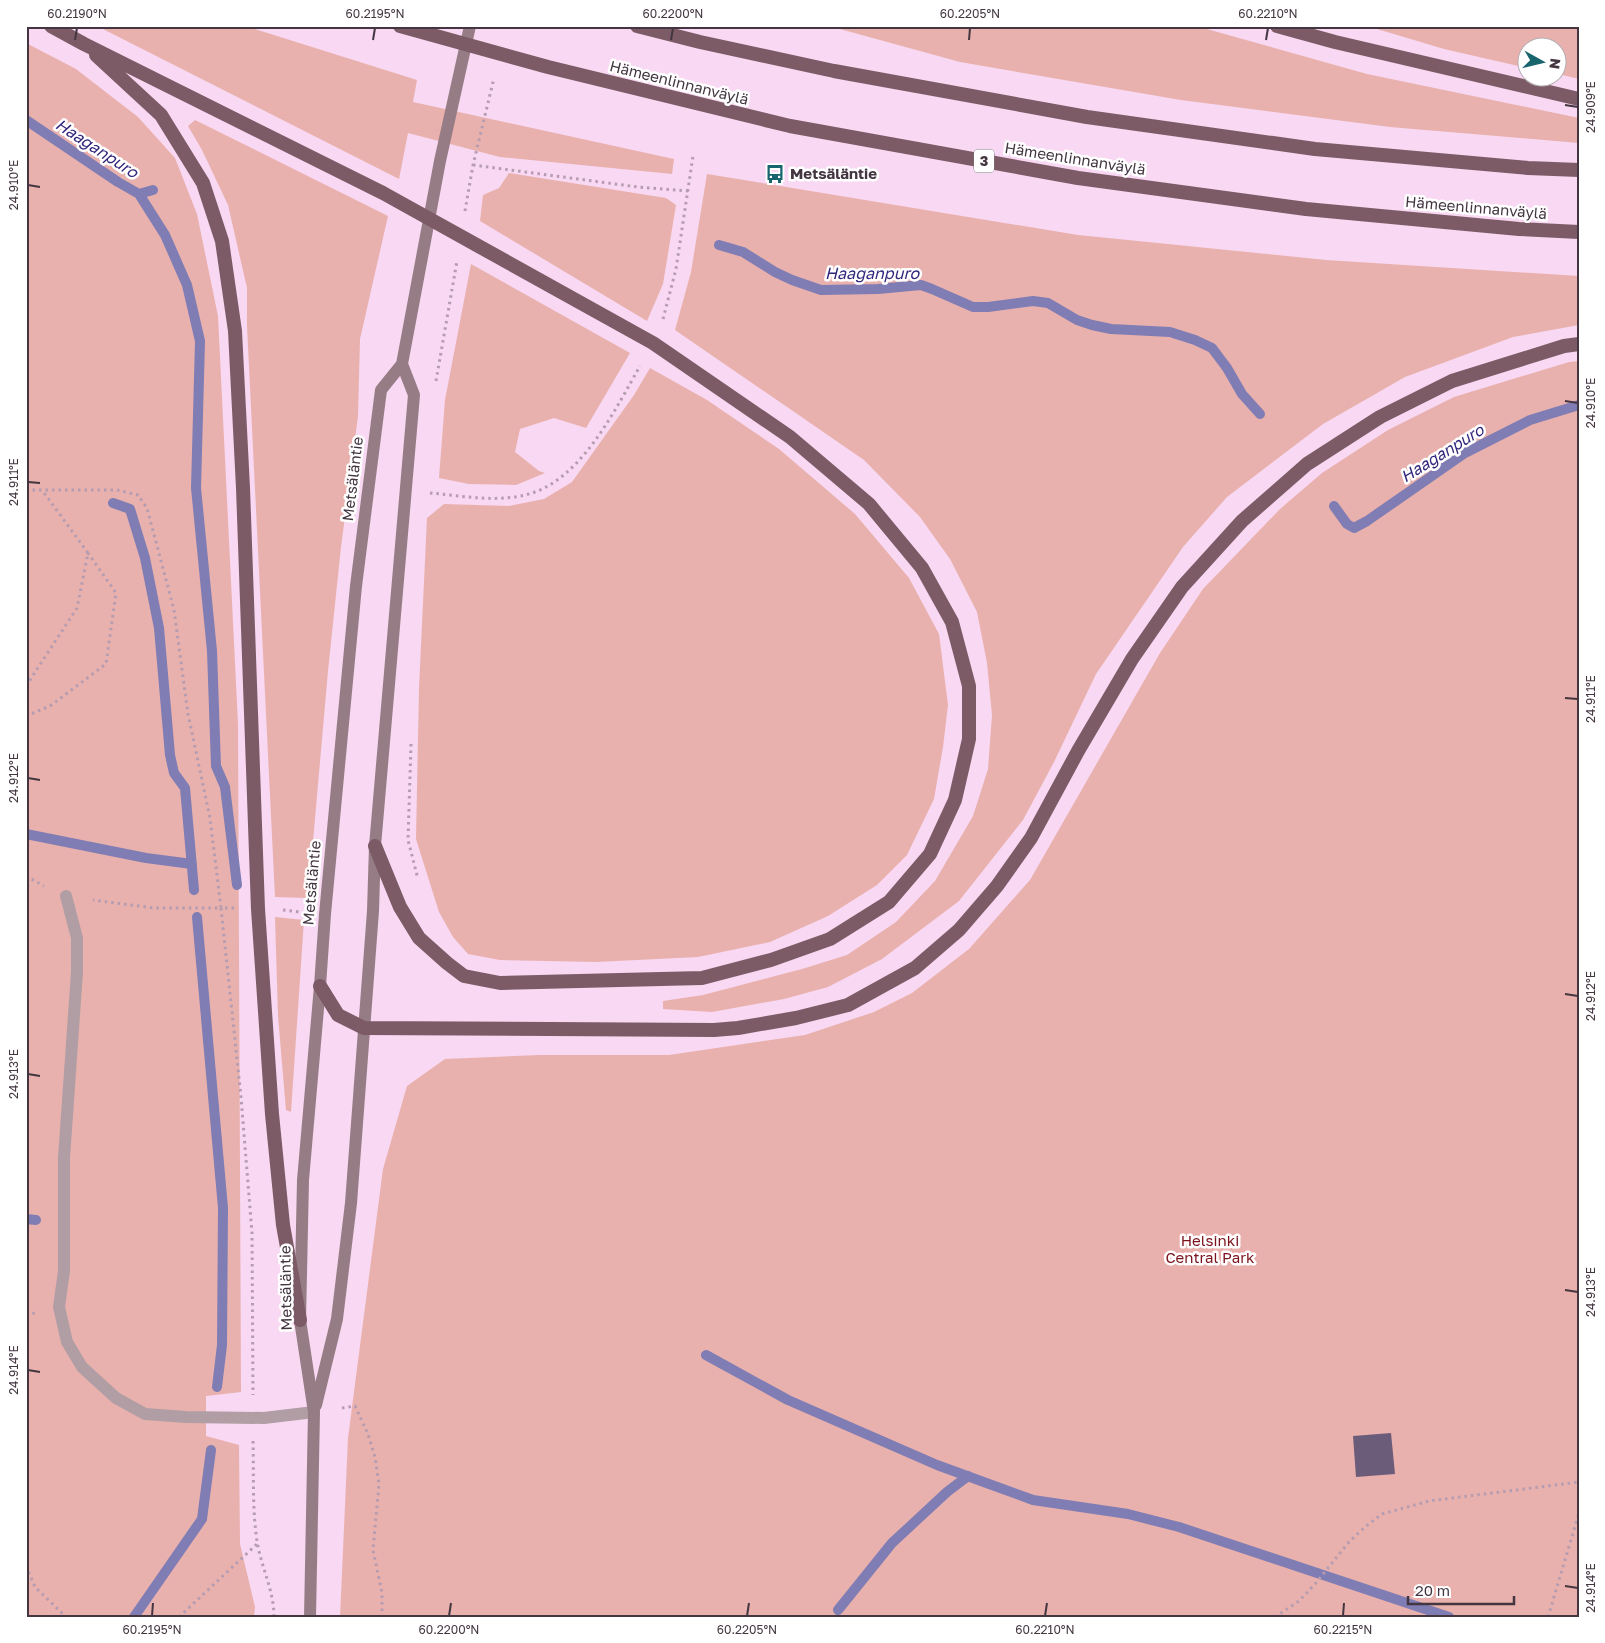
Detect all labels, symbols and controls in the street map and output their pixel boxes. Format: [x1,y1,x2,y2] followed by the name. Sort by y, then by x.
[47,6,107,21] text: 60.2190°N
[345,6,405,21] text: 60.2195°N
[643,6,703,21] text: 60.2200°N
[940,6,1000,21] text: 60.2205°N
[1238,6,1298,21] text: 60.2210°N
[1518,38,1568,88] north arrow
[608,56,751,108] street label: Hämeenlinnanväylä
[1546,57,1565,70] text: N
[1583,81,1598,133] text: 24.909°E
[52,114,143,183] water label: Haaganpuro
[1003,138,1147,178] street label: Hämeenlinnanväylä
[974,150,994,172] road number: 3
[6,160,21,210] text: 24.910°E
[764,163,786,185] bus stop icon: Metsäläntie
[790,164,877,182] place label: Metsäläntie
[1404,192,1548,222] street label: Hämeenlinnanväylä
[825,263,920,283] water label: Haaganpuro
[1583,378,1598,428] text: 24.910°E
[1397,419,1488,486] water label: Haaganpuro
[338,435,366,522] street label: Metsäläntie
[6,458,21,506] text: 24.911°E
[1583,675,1598,723] text: 24.911°E
[6,753,21,803] text: 24.912°E
[298,839,324,926] street label: Metsäläntie
[1583,971,1598,1021] text: 24.912°E
[6,1049,21,1099] text: 24.913°E
[1165,1231,1255,1266] park label: Helsinki Central Park
[275,1245,295,1331] street label: Metsäläntie
[1583,1267,1598,1317] text: 24.913°E
[6,1345,21,1395] text: 24.914°E
[1583,1563,1598,1613] text: 24.914°E
[1408,1573,1514,1605] scale bar
[1415,1581,1450,1599] text: 20 m
[122,1622,182,1637] text: 60.2195°N
[419,1622,479,1637] text: 60.2200°N
[717,1622,777,1637] text: 60.2205°N
[1015,1622,1075,1637] text: 60.2210°N
[1314,1622,1372,1637] text: 60.2215°N

